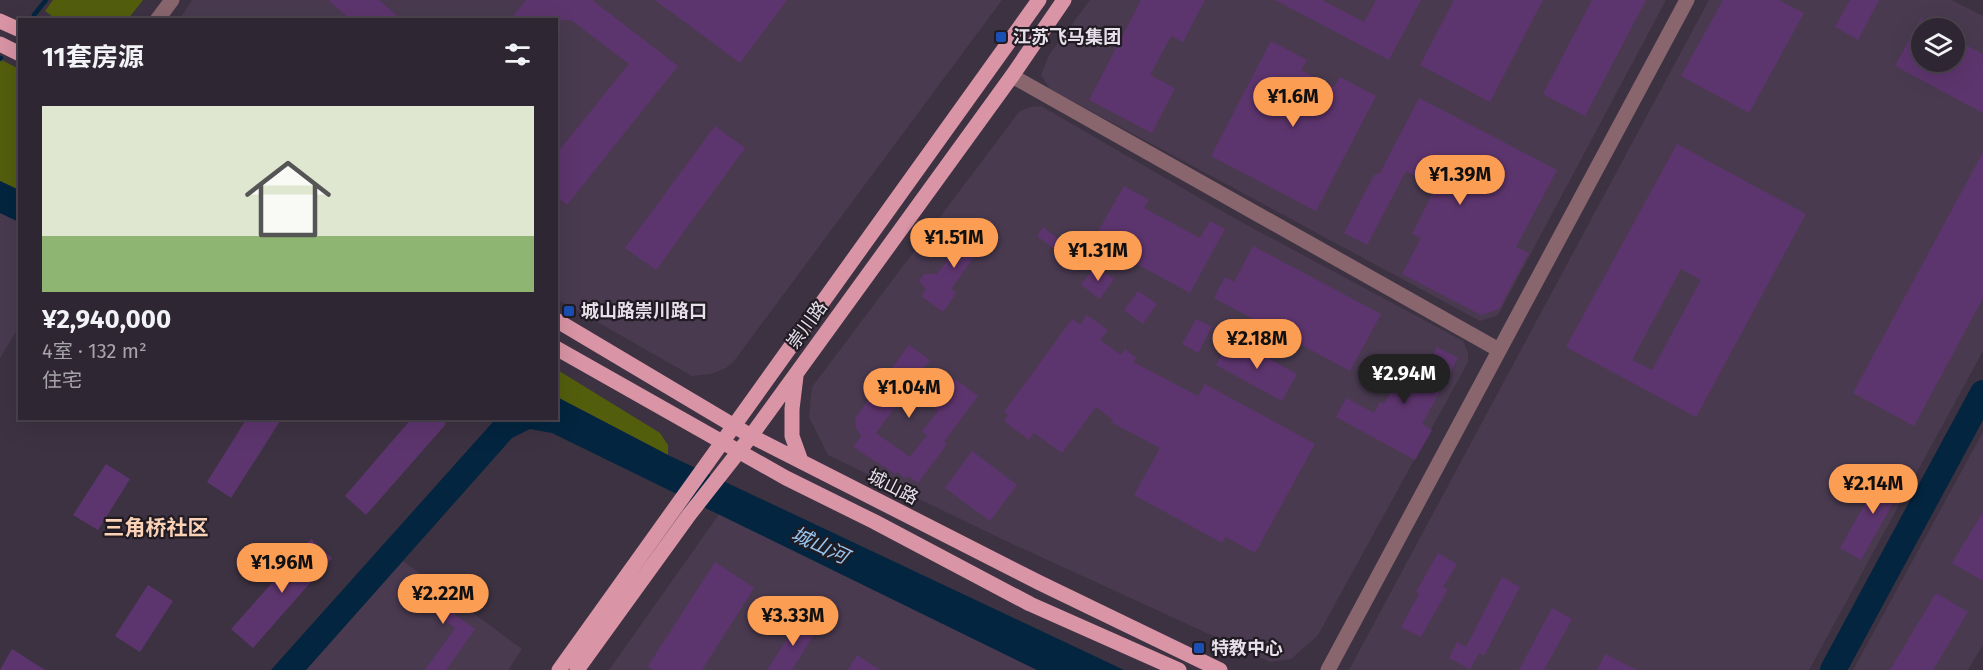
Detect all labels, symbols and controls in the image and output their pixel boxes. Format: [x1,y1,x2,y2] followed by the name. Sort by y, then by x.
[1911,18,1965,72] map controls
[1911,18,1965,72] button: layers
[1013,26,1121,48] place label: 江苏飞马集团
[994,30,1008,44] marker: 江苏飞马集团
[501,38,534,71] icon: filters
[42,42,144,73] text: 11套房源
[1251,77,1335,128] pin: ¥1.6M
[1267,84,1319,108] text: ¥1.6M
[234,145,342,253] icon: home
[1411,155,1509,206] pin: ¥1.39M
[1429,162,1491,186] text: ¥1.39M
[905,218,1003,269] pin: ¥1.51M
[924,225,984,249] text: ¥1.51M
[1049,231,1147,282] pin: ¥1.31M
[1068,238,1128,262] text: ¥1.31M
[782,297,832,353] street label: 崇川路
[581,300,707,322] place label: 城山路崇川路口
[42,304,171,335] text: ¥2,940,000
[562,304,576,318] marker: 城山路崇川路口
[1208,319,1306,370] pin: ¥2.18M
[1227,326,1287,350] text: ¥2.18M
[42,339,147,363] text: 4室 · 132 m²
[1355,354,1453,405] pin: ¥2.94M
[1372,361,1436,385] text: ¥2.94M
[42,368,82,392] text: 住宅
[860,368,958,419] pin: ¥1.04M
[877,375,941,399] text: ¥1.04M
[1824,464,1922,515] pin: ¥2.14M
[864,465,922,509] street label: 城山路
[1843,471,1903,495] text: ¥2.14M
[104,515,209,541] district label: 三角桥社区
[788,521,856,570] water label: 城山河
[233,543,331,594] pin: ¥1.96M
[251,550,313,574] text: ¥1.96M
[394,574,492,625] pin: ¥2.22M
[412,581,474,605] text: ¥2.22M
[744,596,842,647] pin: ¥3.33M
[761,603,825,627] text: ¥3.33M
[1211,637,1283,659] place label: 特教中心
[1192,641,1206,655] marker: 特教中心

